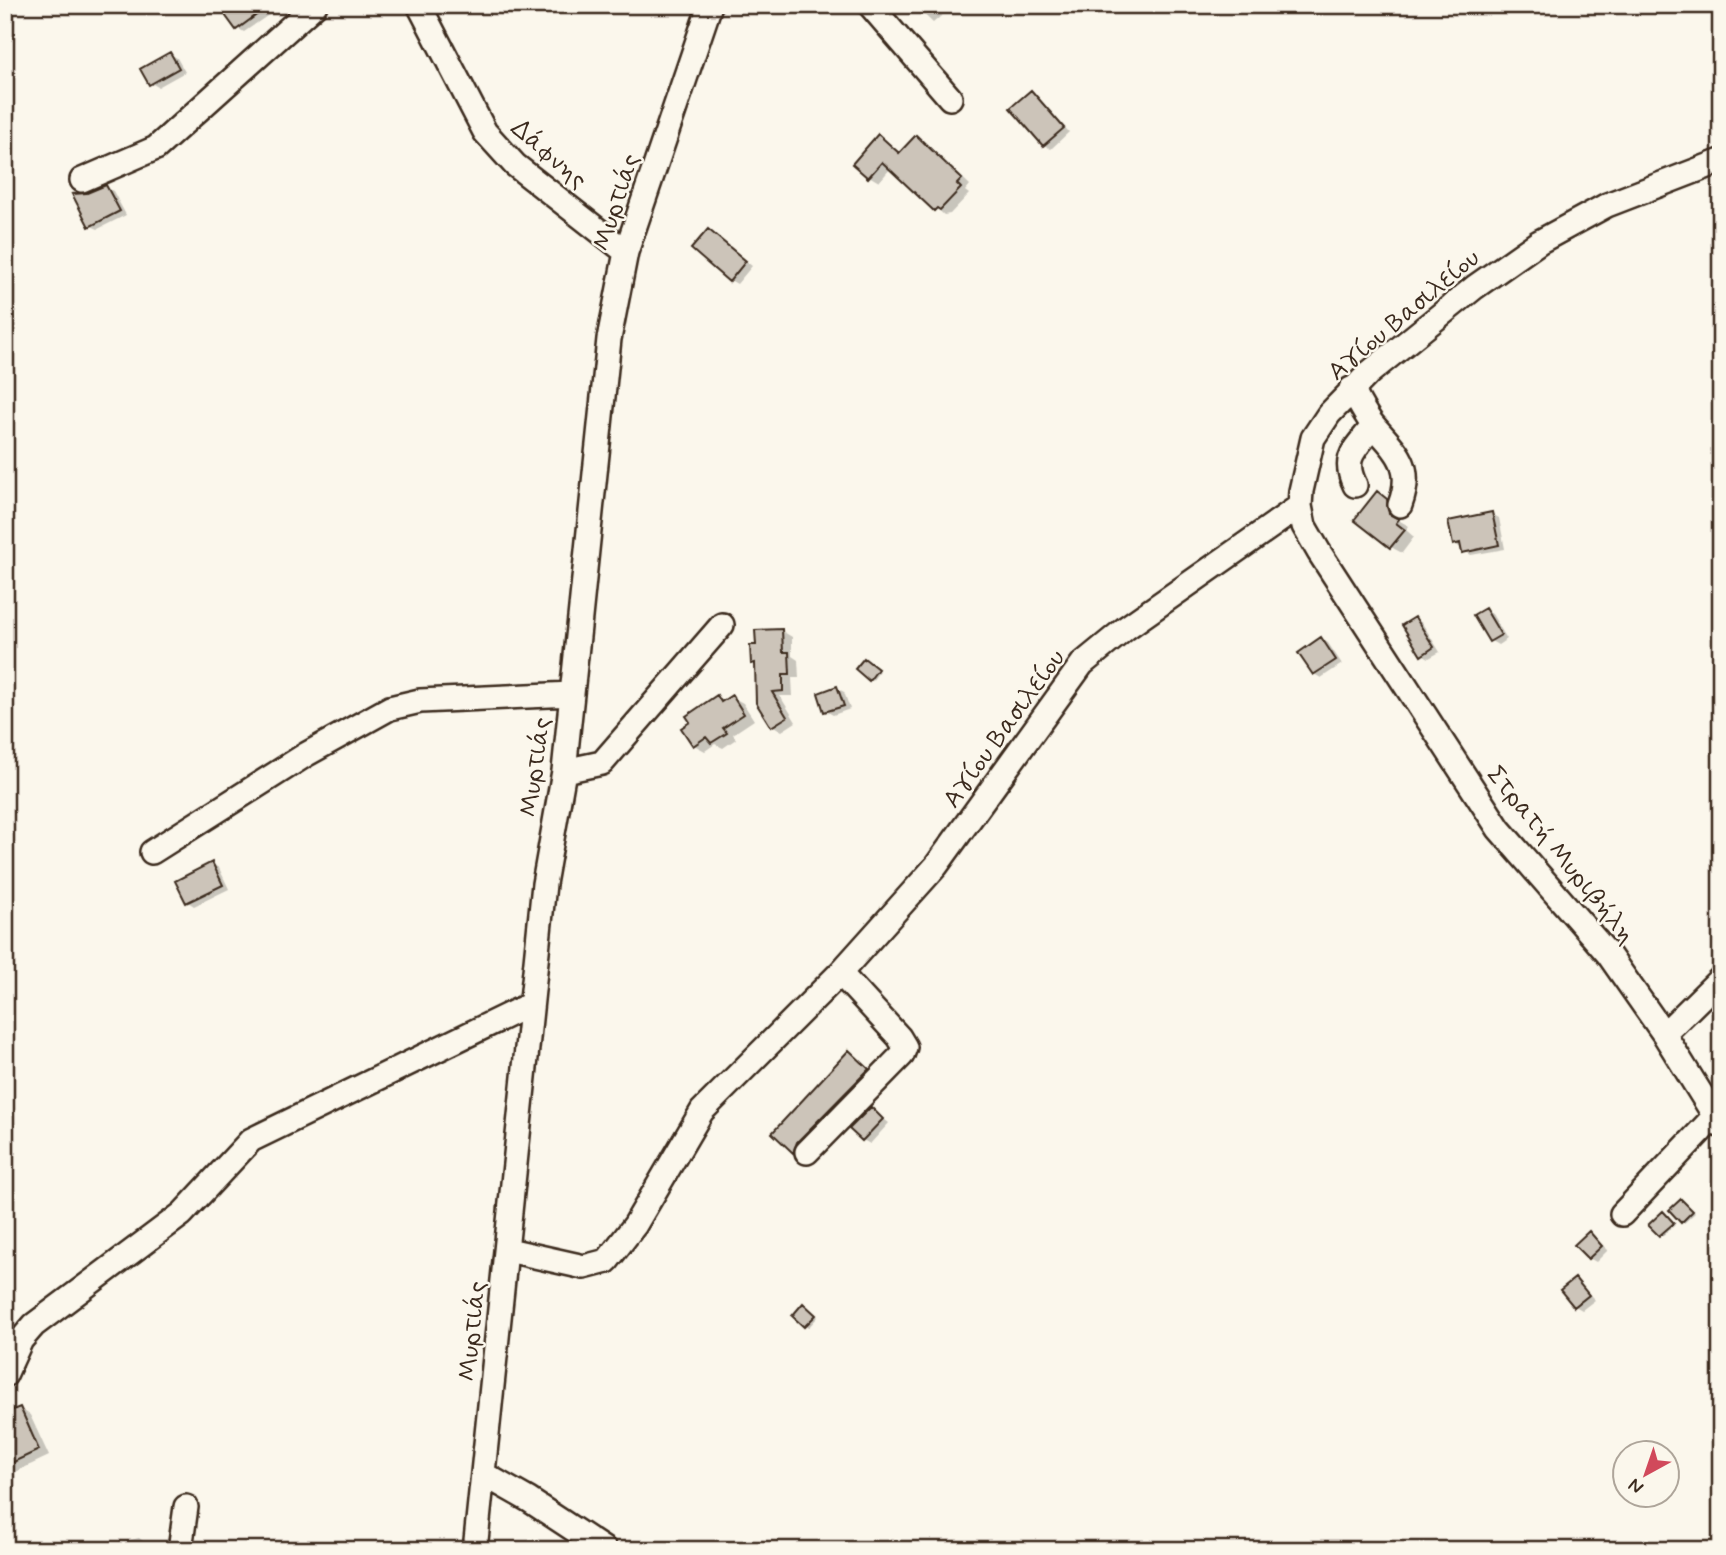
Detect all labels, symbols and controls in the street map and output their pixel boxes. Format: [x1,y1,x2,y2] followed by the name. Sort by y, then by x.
[503,112,594,197] street label: Δάφνης
[585,150,649,256] street label: Μυρτιάς
[1321,242,1487,389] street label: Αγίου Βασιλείου
[935,643,1074,815] street label: Αγίου Βασιλείου
[512,715,560,819] street label: Μυρτιάς
[1478,759,1643,951] street label: Στρατή Μυριβήλη
[451,1279,495,1383] street label: Μυρτιάς
[1610,1440,1680,1510] north arrow
[1623,1472,1649,1500] text: N

